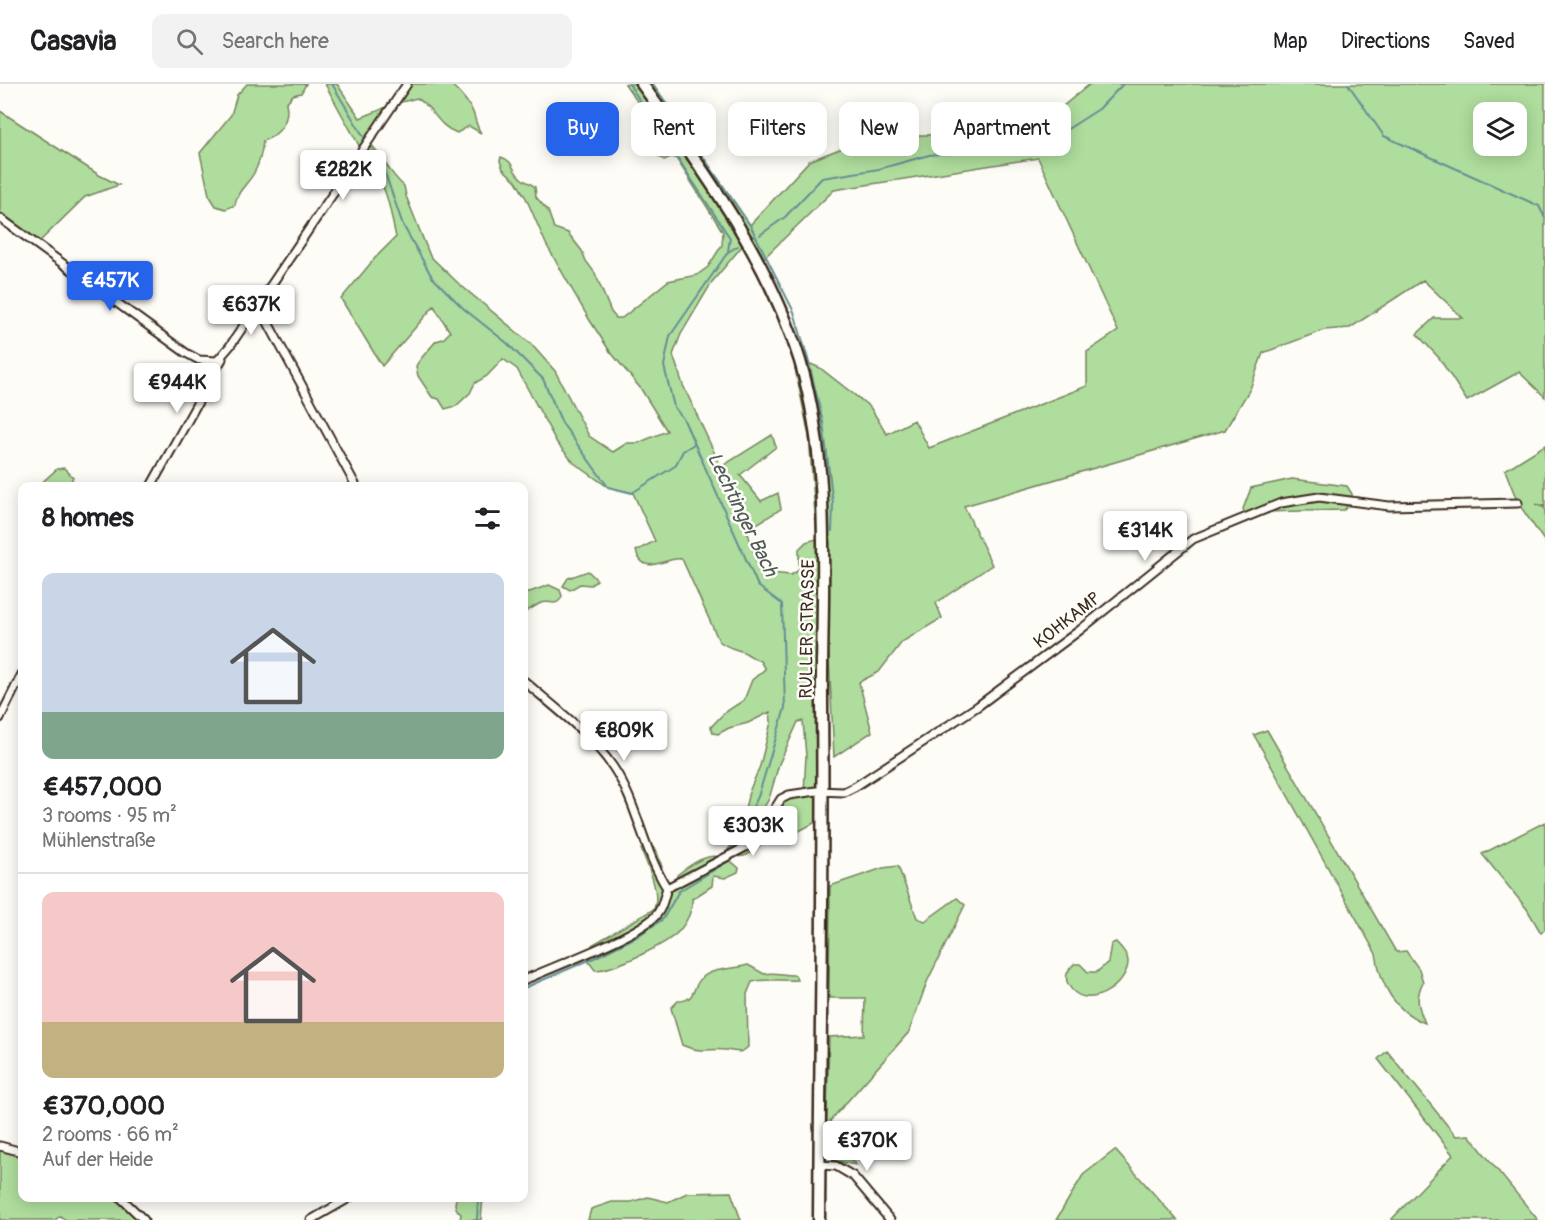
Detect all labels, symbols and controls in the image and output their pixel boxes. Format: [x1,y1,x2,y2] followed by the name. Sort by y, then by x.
[152,14,572,68] search box
[30,24,116,59] text: Casavia
[173,25,206,58] icon: search
[221,27,329,55] text: Search here
[1273,28,1308,55] text: Map
[1341,28,1430,55] text: Directions
[1463,28,1515,55] text: Saved
[546,102,619,156] chip: Buy
[631,102,716,156] chip: Rent
[728,102,827,156] chip: Filters
[839,102,919,156] chip: New
[931,102,1071,156] chip: Apartment
[1473,102,1527,156] map controls
[1473,102,1527,156] button: layers
[301,150,385,201] pin: €282K
[314,157,372,182] text: €282K
[68,261,152,312] pin: €457K
[81,268,139,293] text: €457K
[209,285,293,336] pin: €637K
[222,292,280,317] text: €637K
[135,363,219,414] pin: €944K
[148,370,206,395] text: €944K
[702,448,784,582] water label: Lechtinger Bach
[42,502,134,534] text: 8 homes
[471,502,504,535] icon: filters
[1103,511,1187,562] pin: €314K
[1117,518,1173,543] text: €314K
[795,559,820,699] street label: RULLER STRASSE
[1029,587,1106,654] street label: KOHKAMP
[219,612,327,720] icon: home
[582,711,666,762] pin: €809K
[594,718,654,743] text: €809K
[42,771,162,803] text: €457,000
[42,803,177,828] text: 3 rooms · 95 m²
[711,806,795,857] pin: €303K
[722,813,784,838] text: €303K
[42,828,155,853] text: Mühlenstraße
[219,931,327,1039] icon: home
[42,1090,165,1122] text: €370,000
[825,1121,909,1172] pin: €370K
[42,1122,179,1147] text: 2 rooms · 66 m²
[837,1128,897,1153] text: €370K
[42,1147,153,1172] text: Auf der Heide

